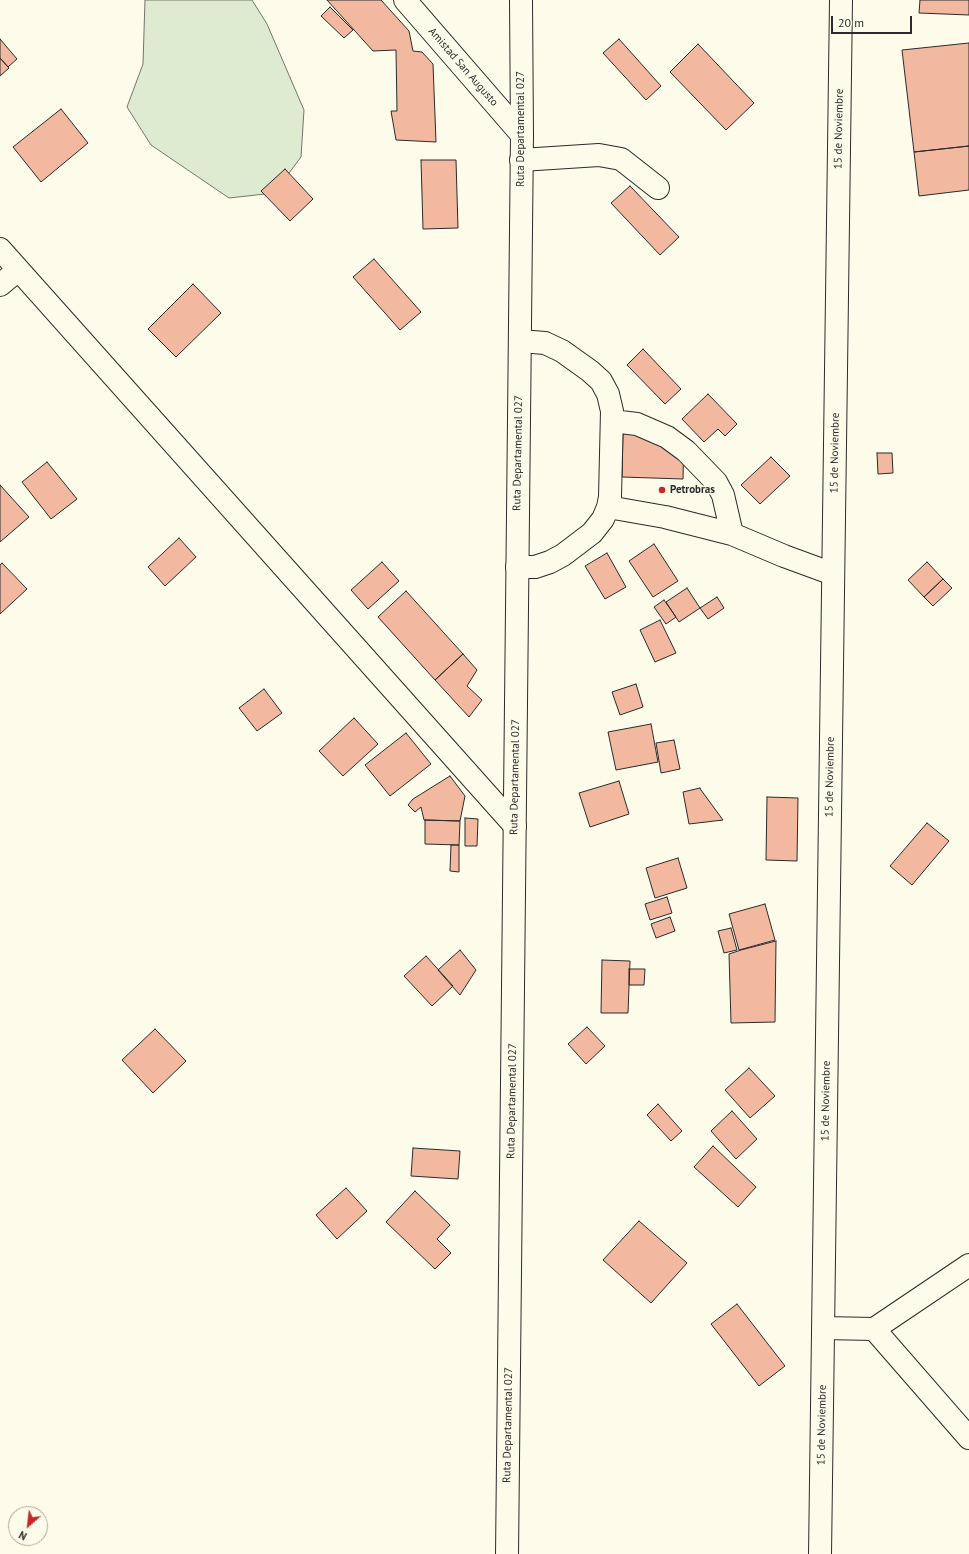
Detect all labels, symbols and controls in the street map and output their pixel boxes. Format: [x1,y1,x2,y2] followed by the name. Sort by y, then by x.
[833,8,914,34] scale bar
[838,15,864,30] text: 20 m
[425,25,501,109] street label: Amistad San Augusto
[514,71,528,187] street label: Ruta Departamental 027
[832,89,846,169] street label: 15 de Noviembre
[510,395,526,511] street label: Ruta Departamental 027
[828,413,842,493] street label: 15 de Noviembre
[670,483,715,497] place label: Petrobras
[657,485,667,495] marker: Petrobras
[507,719,523,835] street label: Ruta Departamental 027
[823,737,837,817] street label: 15 de Noviembre
[504,1043,520,1159] street label: Ruta Departamental 027
[819,1061,833,1141] street label: 15 de Noviembre
[500,1367,516,1483] street label: Ruta Departamental 027
[815,1385,829,1465] street label: 15 de Noviembre
[8,1506,48,1546] north arrow
[16,1528,29,1544] text: N

